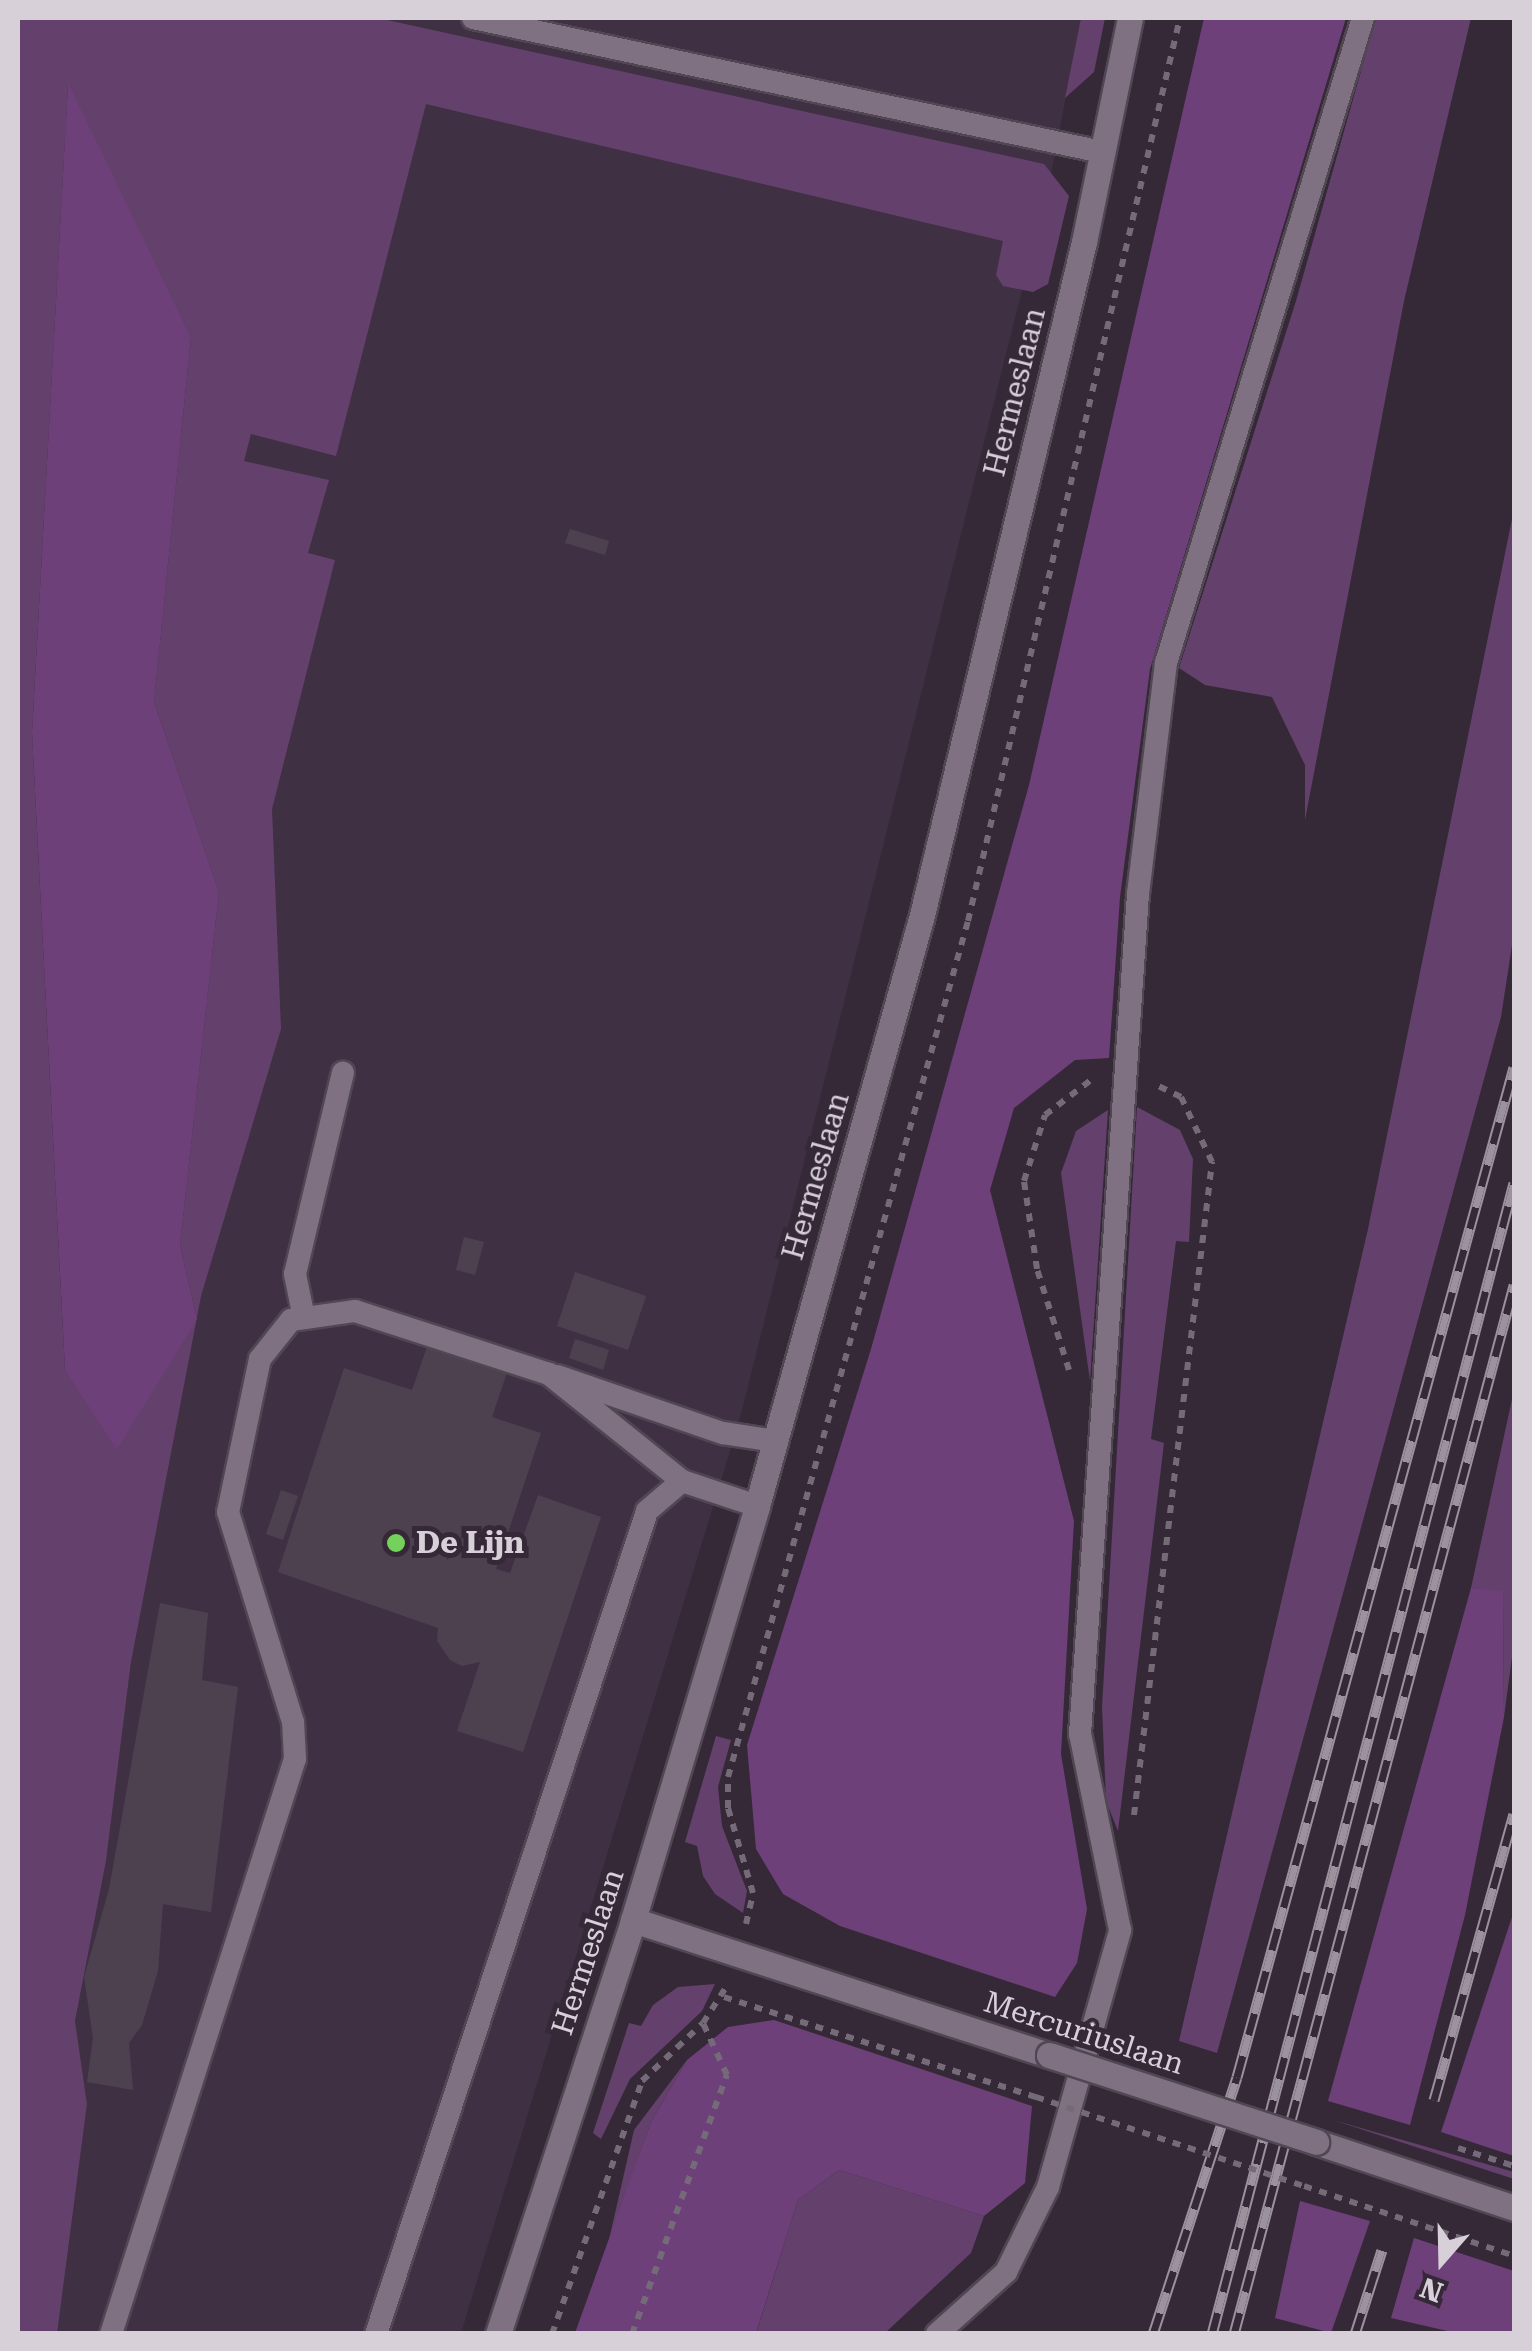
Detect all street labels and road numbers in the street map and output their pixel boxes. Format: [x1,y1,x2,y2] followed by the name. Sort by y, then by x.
[977,304,1053,480] street label: Hermeslaan
[775,1088,857,1264] street label: Hermeslaan
[544,1864,632,2040] street label: Hermeslaan
[980,1984,1188,2082] street label: Mercuriuslaan

